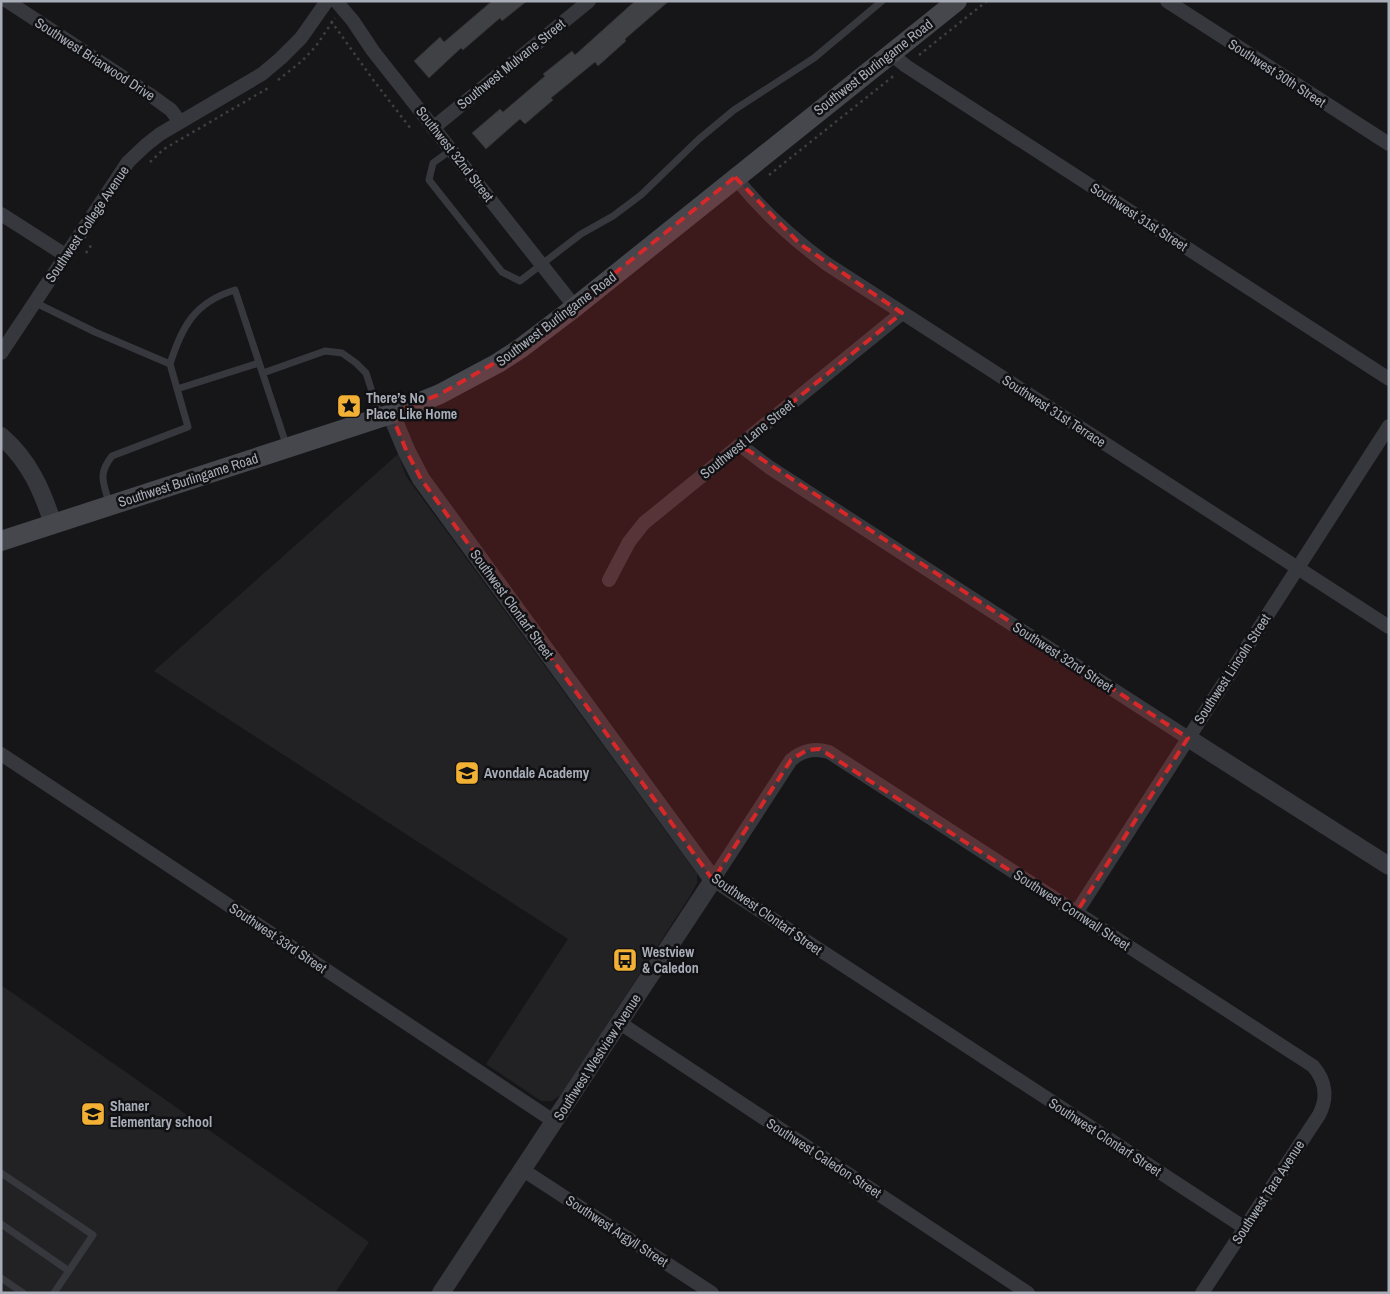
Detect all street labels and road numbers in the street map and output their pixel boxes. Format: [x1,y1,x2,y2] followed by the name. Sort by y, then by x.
[32,13,158,105] street label: Southwest Briarwood Drive
[453,15,569,113] street label: Southwest Mulvane Street
[810,15,936,119] street label: Southwest Burlingame Road
[1225,35,1329,111] street label: Southwest 30th Street
[412,103,498,205] street label: Southwest 32nd Street
[41,162,133,286] street label: Southwest College Avenue
[1087,179,1191,255] street label: Southwest 31st Street
[492,268,620,370] street label: Southwest Burlingame Road
[999,371,1109,451] street label: Southwest 31st Terrace
[696,395,798,483] street label: Southwest Lane Street
[116,449,260,511] street label: Southwest Burlingame Road
[466,546,558,662] street label: Southwest Clontarf Street
[1190,611,1274,727] street label: Southwest Lincoln Street
[1009,618,1117,696] street label: Southwest 32nd Street
[1010,866,1134,954] street label: Southwest Cornwall Street
[708,869,826,959] street label: Southwest Clontarf Street
[226,899,330,977] street label: Southwest 33rd Street
[549,990,645,1124] street label: Southwest Westview Avenue
[1045,1094,1165,1180] street label: Southwest Clontarf Street
[763,1114,885,1202] street label: Southwest Caledon Street
[1228,1137,1308,1247] street label: Southwest Tara Avenue
[562,1191,672,1271] street label: Southwest Argyll Street

